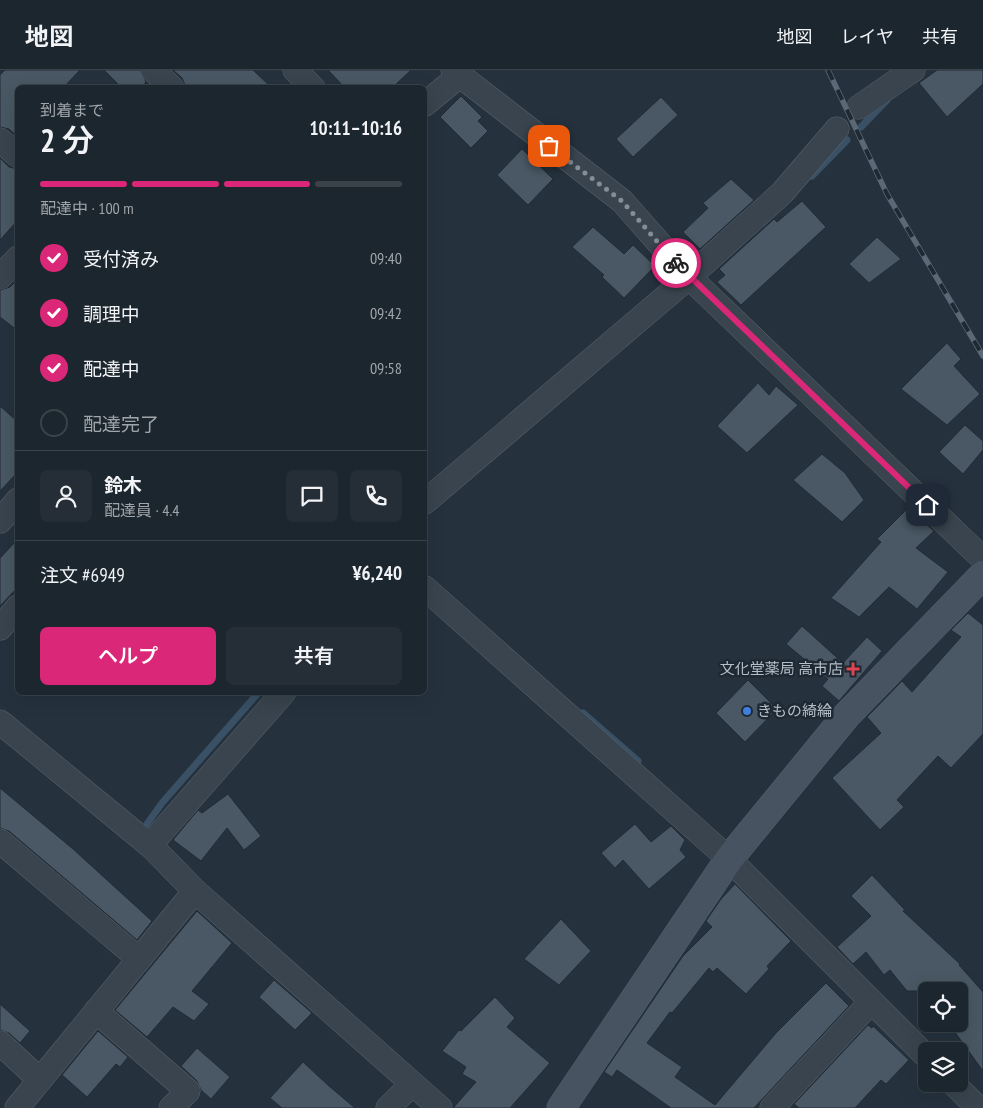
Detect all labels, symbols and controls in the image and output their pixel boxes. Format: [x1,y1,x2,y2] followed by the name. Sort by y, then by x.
[25,21,73,52] text: 地図
[777,25,813,48] text: 地図
[841,25,894,48] text: レイヤ
[922,25,958,48] text: 共有
[40,100,104,120] text: 到着まで
[309,116,402,140] text: 10:11–10:16
[40,119,94,161] text: 2 分
[528,125,570,167] pin
[535,132,563,160] icon: bag
[40,198,134,218] text: 配達中 · 100 m
[651,238,701,288] courier
[40,244,68,272] icon: check
[83,247,159,271] text: 受付済み
[370,248,402,268] text: 09:40
[662,249,690,277] icon: bike
[40,299,68,327] icon: check
[83,302,140,326] text: 調理中
[370,303,402,323] text: 09:42
[40,354,68,382] icon: check
[83,357,140,381] text: 配達中
[370,358,402,378] text: 09:58
[83,412,159,436] text: 配達完了
[40,470,92,522] button: person
[286,470,338,522] button: chat
[350,470,402,522] button: phone
[104,473,142,497] text: 鈴木
[906,484,948,526] pin
[913,491,941,519] icon: home
[104,500,179,520] text: 配達員 · 4.4
[352,561,402,585] text: ¥6,240
[40,563,125,587] text: 注文 #6949
[40,627,216,685] button: ヘルプ
[226,627,402,685] button: 共有
[720,659,843,678] place label: 文化堂薬局 高市店
[847,663,859,675] marker: 文化堂薬局 高市店
[757,701,832,720] place label: きもの綺綸
[741,705,753,717] marker: きもの綺綸
[918,982,968,1092] map controls
[918,982,968,1032] button: locate
[918,1042,968,1092] button: layers

